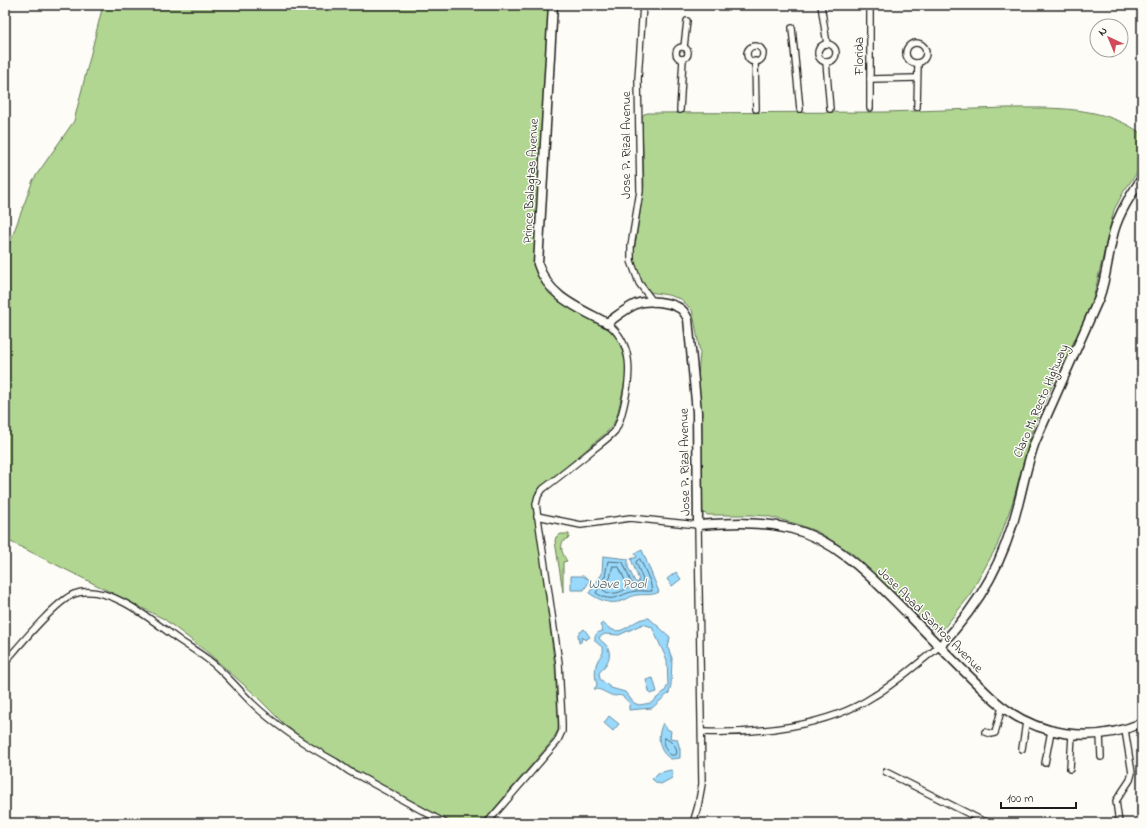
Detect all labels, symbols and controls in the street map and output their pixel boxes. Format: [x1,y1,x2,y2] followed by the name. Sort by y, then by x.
[1089,18,1129,58] north arrow
[1095,23,1111,40] text: N
[850,37,869,76] street label: Florida
[617,91,636,199] street label: Jose P. Rizal Avenue
[518,118,545,244] street label: Prince Balagtas Avenue
[1009,341,1074,461] street label: Claro M. Recto Highway
[675,408,695,516] street label: Jose P. Rizal Avenue
[873,563,987,677] street label: Jose Abad Santos Avenue
[588,574,648,595] water label: Wave Pool
[1001,784,1076,810] scale bar
[1007,790,1034,808] text: 100 m

